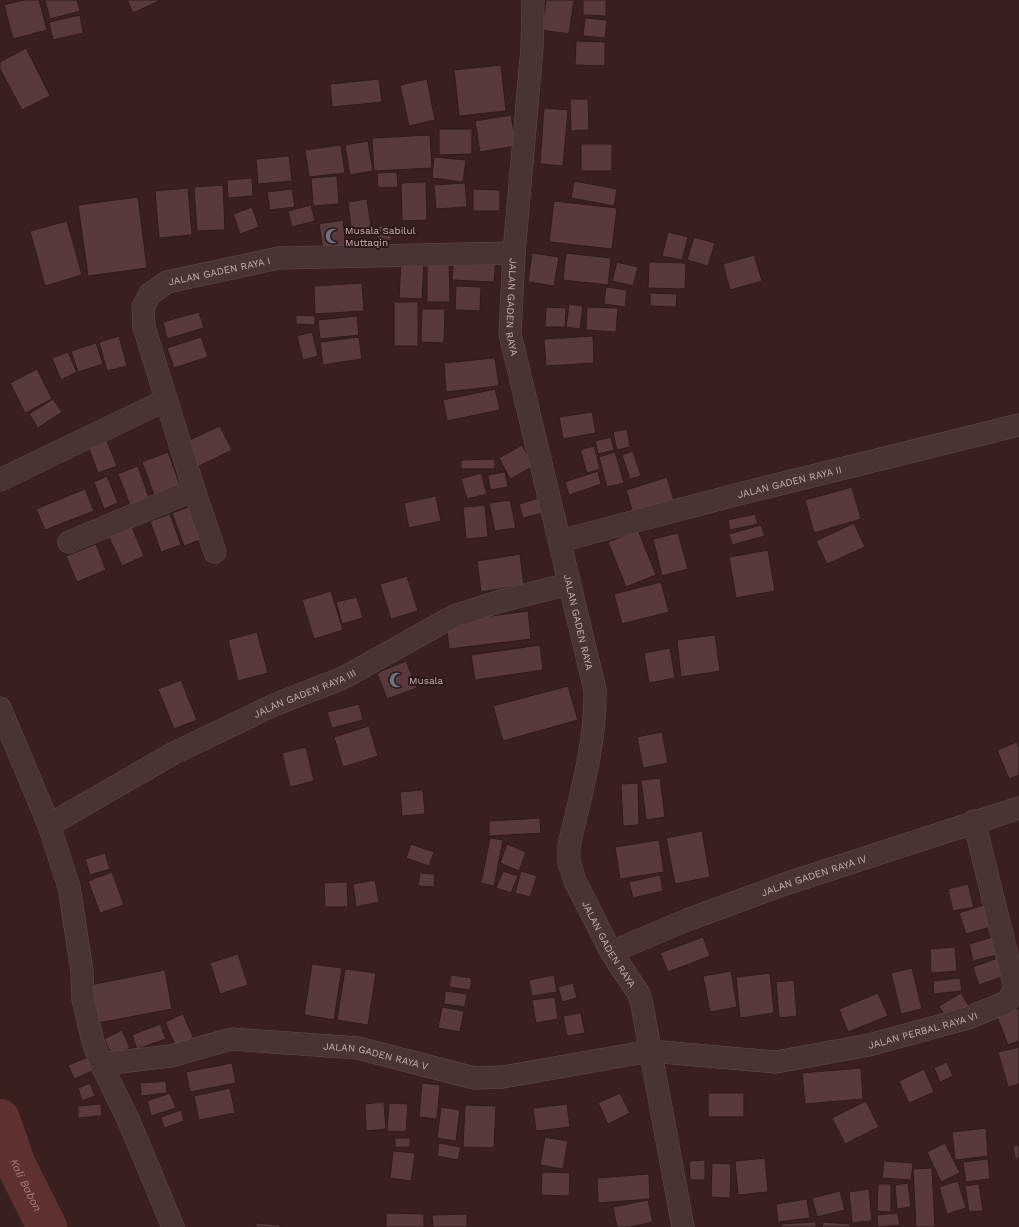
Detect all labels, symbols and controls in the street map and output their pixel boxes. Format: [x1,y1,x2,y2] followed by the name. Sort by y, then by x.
[345,225,416,248] place label: Musala Sabilul Muttaqin
[324,227,342,245] mosque icon: Musala Sabilul Muttaqin
[167,255,271,287] street label: JALAN GADEN RAYA I
[504,258,521,357] street label: JALAN GADEN RAYA
[736,463,843,500] street label: JALAN GADEN RAYA II
[562,573,596,671] street label: JALAN GADEN RAYA
[252,667,358,720] street label: JALAN GADEN RAYA III
[388,671,406,689] mosque icon: Musala
[409,675,444,686] place label: Musala
[760,852,868,898] street label: JALAN GADEN RAYA IV
[580,899,638,989] street label: JALAN GADEN RAYA
[867,1009,979,1051] street label: JALAN PERBAL RAYA VI
[323,1040,430,1072] street label: JALAN GADEN RAYA V
[8,1157,45,1213] water label: Kali Babon

